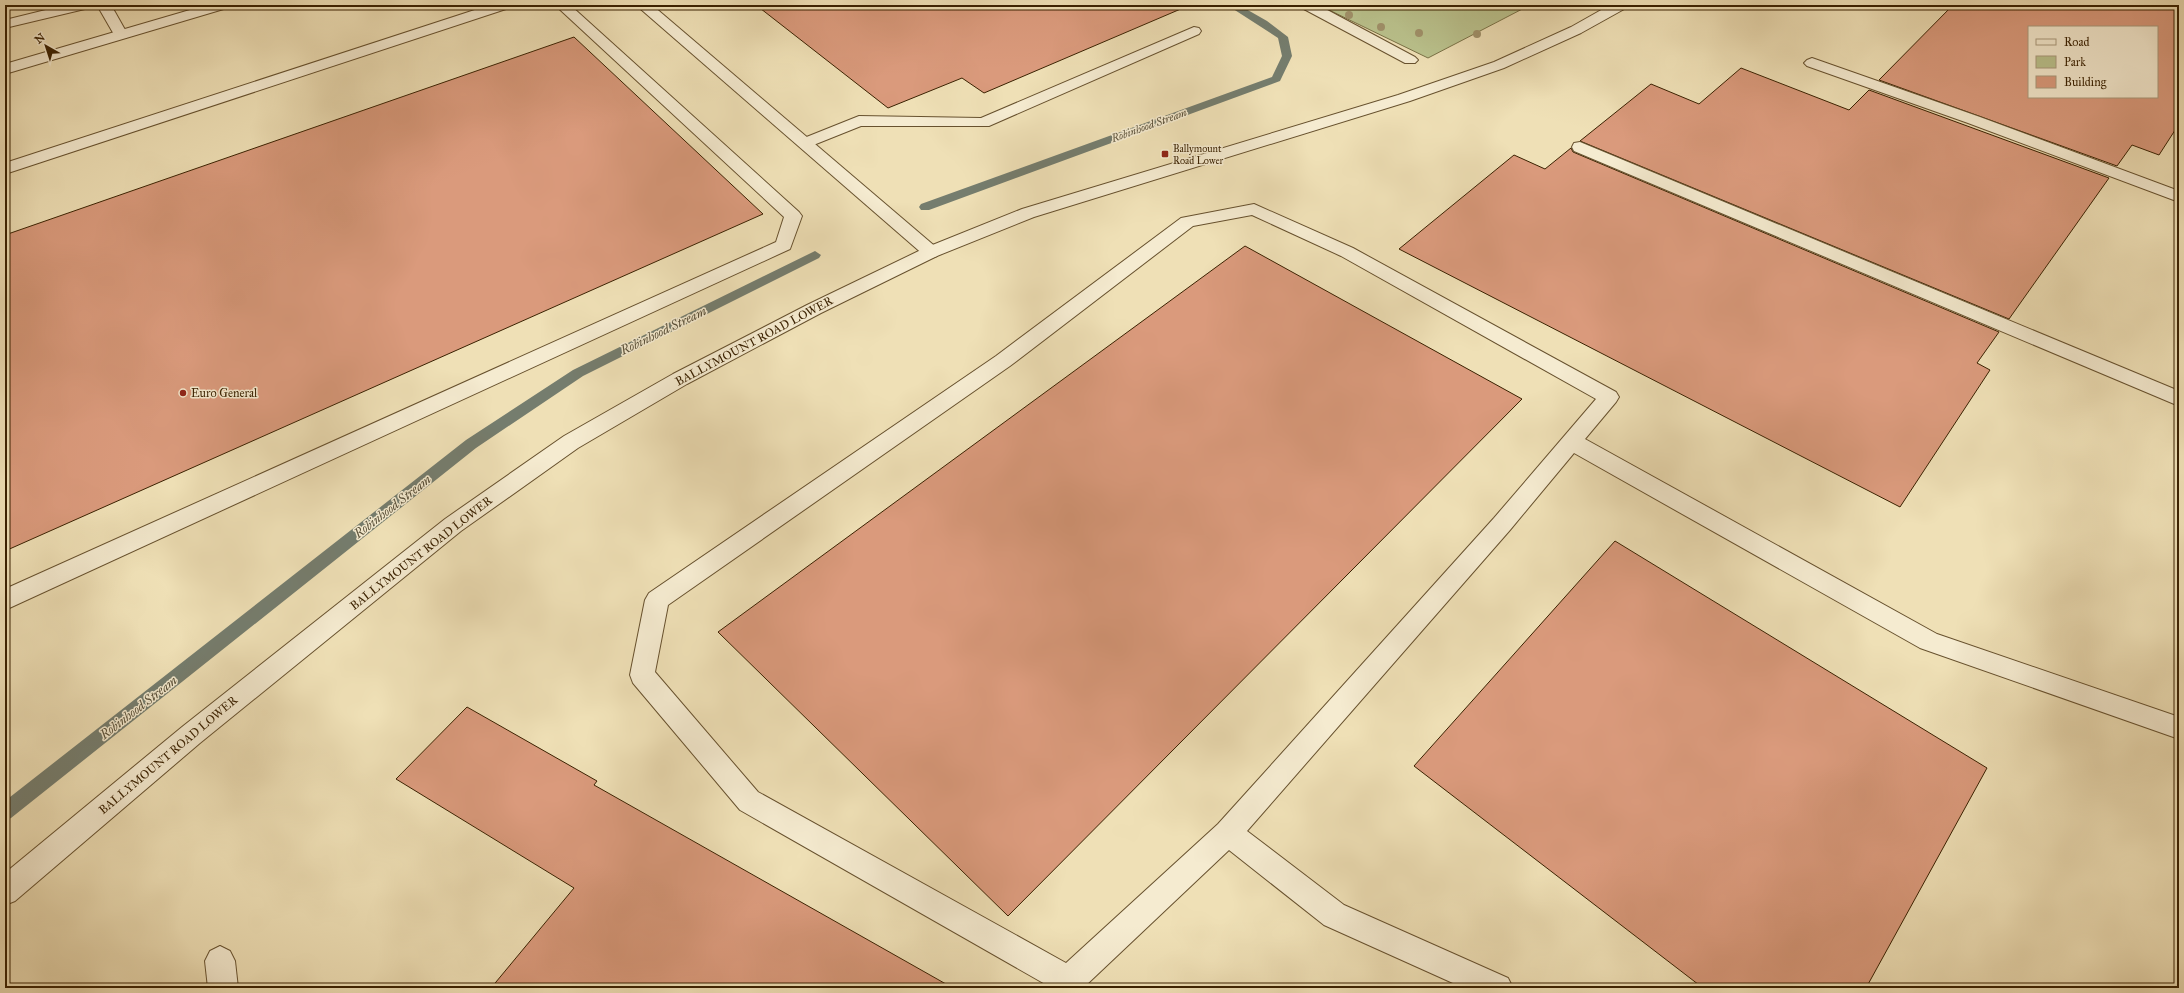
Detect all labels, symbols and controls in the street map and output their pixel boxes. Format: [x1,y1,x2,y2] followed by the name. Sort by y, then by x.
[26,26,66,66] north arrow
[2028,26,2158,98] legend
[32,30,48,47] text: N
[2064,35,2090,49] text: Road
[2064,55,2086,69] text: Park
[2064,75,2107,90] text: Building
[1109,106,1189,145] water label: Robinhood Stream
[1173,143,1224,167] place label: Ballymount Road Lower
[1160,149,1170,159] marker: Ballymount Road Lower
[673,293,836,389] street label: BALLYMOUNT ROAD LOWER
[617,303,710,359] water label: Robinhood Stream
[191,386,258,400] place label: Euro General
[178,388,188,398] marker: Euro General
[350,471,435,543] water label: Robinhood Stream
[347,493,495,613] street label: BALLYMOUNT ROAD LOWER
[96,672,181,744] water label: Robinhood Stream
[96,693,240,817] street label: BALLYMOUNT ROAD LOWER

